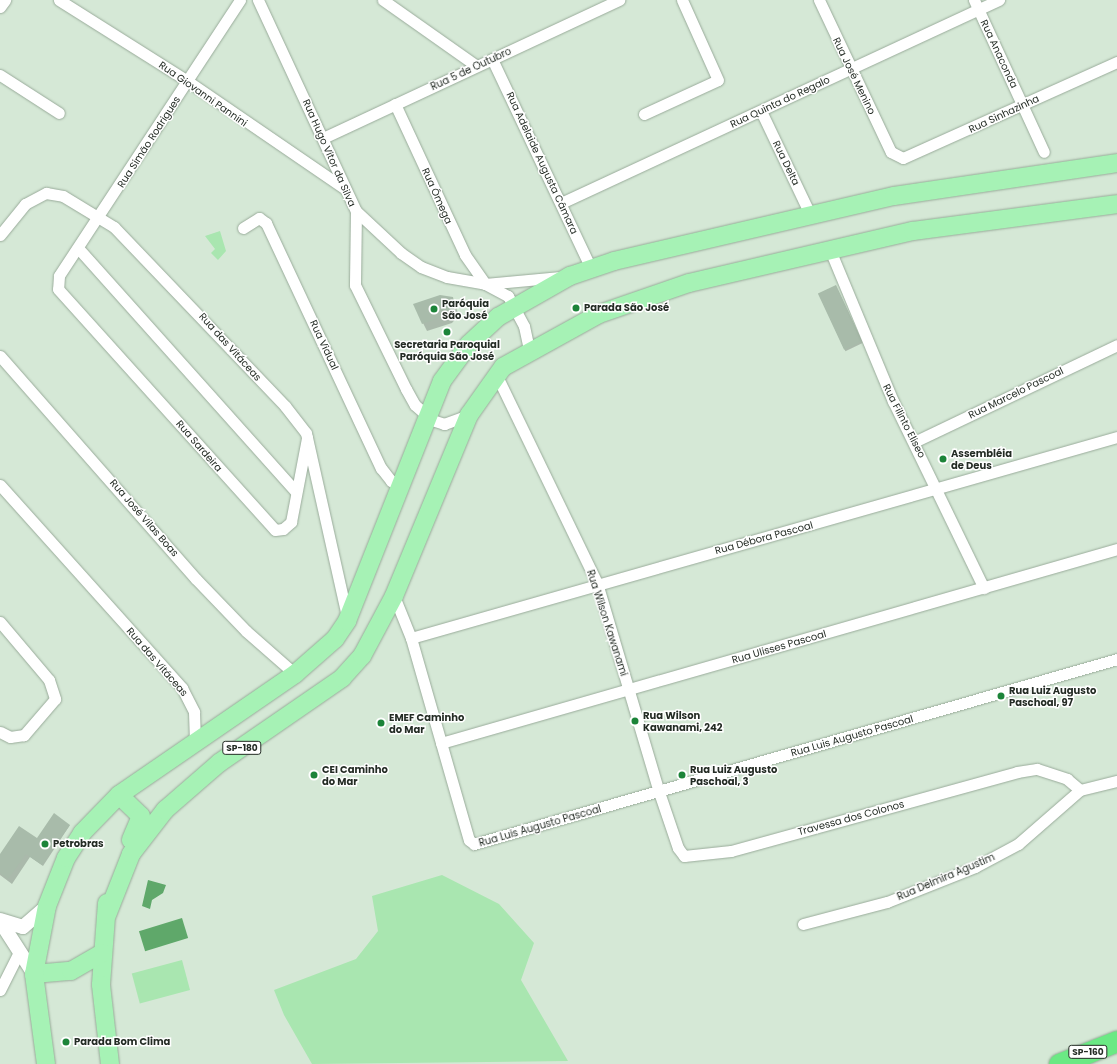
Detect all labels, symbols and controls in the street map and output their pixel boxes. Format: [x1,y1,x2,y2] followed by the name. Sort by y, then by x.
[978,18,1020,90] street label: Rua Anaconda
[830,36,878,116] street label: Rua José Menino
[429,45,513,93] street label: Rua 5 de Outubro
[156,59,250,129] street label: Rua Giovanni Pannini
[728,74,832,130] street label: Rua Quinta do Regalo
[504,90,580,236] street label: Rua Adelaide Augusta Câmara
[967,92,1041,136] street label: Rua Sinhazinha
[115,94,183,190] street label: Rua Simão Rodrigues
[300,98,358,208] street label: Rua Hugo Vitor da Silva
[770,139,802,187] street label: Rua Delta
[419,166,455,226] street label: Rua Ômega
[442,297,489,320] place label: Paróquia São José
[584,302,669,314] place label: Parada São José
[571,303,581,313] marker: Parada São José
[429,304,439,314] marker: Paróquia São José
[196,311,264,383] street label: Rua das Vitáceas
[307,318,341,372] street label: Rua Vidual
[442,327,452,337] marker: Secretaria Paroquial Paróquia São José
[394,338,500,362] place label: Secretaria Paroquial Paróquia São José
[967,365,1065,421] street label: Rua Marcelo Pascoal
[880,382,928,460] street label: Rua Filinto Eliseo
[173,418,225,474] street label: Rua Sardeira
[951,447,1012,470] place label: Assembléia de Deus
[938,454,948,464] marker: Assembléia de Deus
[107,477,181,559] street label: Rua José Vilas Boas
[714,519,814,557] street label: Rua Débora Pascoal
[584,568,630,678] street label: Rua Wilson Kawanami
[124,625,190,699] street label: Rua das Vitáceas
[730,628,828,666] street label: Rua Ulisses Pascoal
[1009,684,1096,708] place label: Rua Luiz Augusto Paschoal, 97
[996,691,1006,701] marker: Rua Luiz Augusto Paschoal, 97
[643,709,722,732] place label: Rua Wilson Kawanami, 242
[389,711,464,734] place label: EMEF Caminho do Mar
[789,713,915,759] street label: Rua Luis Augusto Pascoal
[630,716,640,726] marker: Rua Wilson Kawanami, 242
[376,718,386,728] marker: EMEF Caminho do Mar
[222,741,262,755] road number: SP-180
[322,763,388,786] place label: CEI Caminho do Mar
[690,763,777,786] place label: Rua Luiz Augusto Paschoal, 3
[309,770,319,780] marker: CEI Caminho do Mar
[677,770,687,780] marker: Rua Luiz Augusto Paschoal, 3
[796,798,906,838] street label: Travessa dos Colonos
[477,803,603,849] street label: Rua Luis Augusto Pascoal
[53,838,104,850] place label: Petrobras
[40,839,50,849] marker: Petrobras
[895,851,997,903] street label: Rua Delmira Agustim
[74,1036,170,1048] place label: Parada Bom Clima
[61,1037,71,1047] marker: Parada Bom Clima
[1068,1045,1108,1059] road number: SP-160

